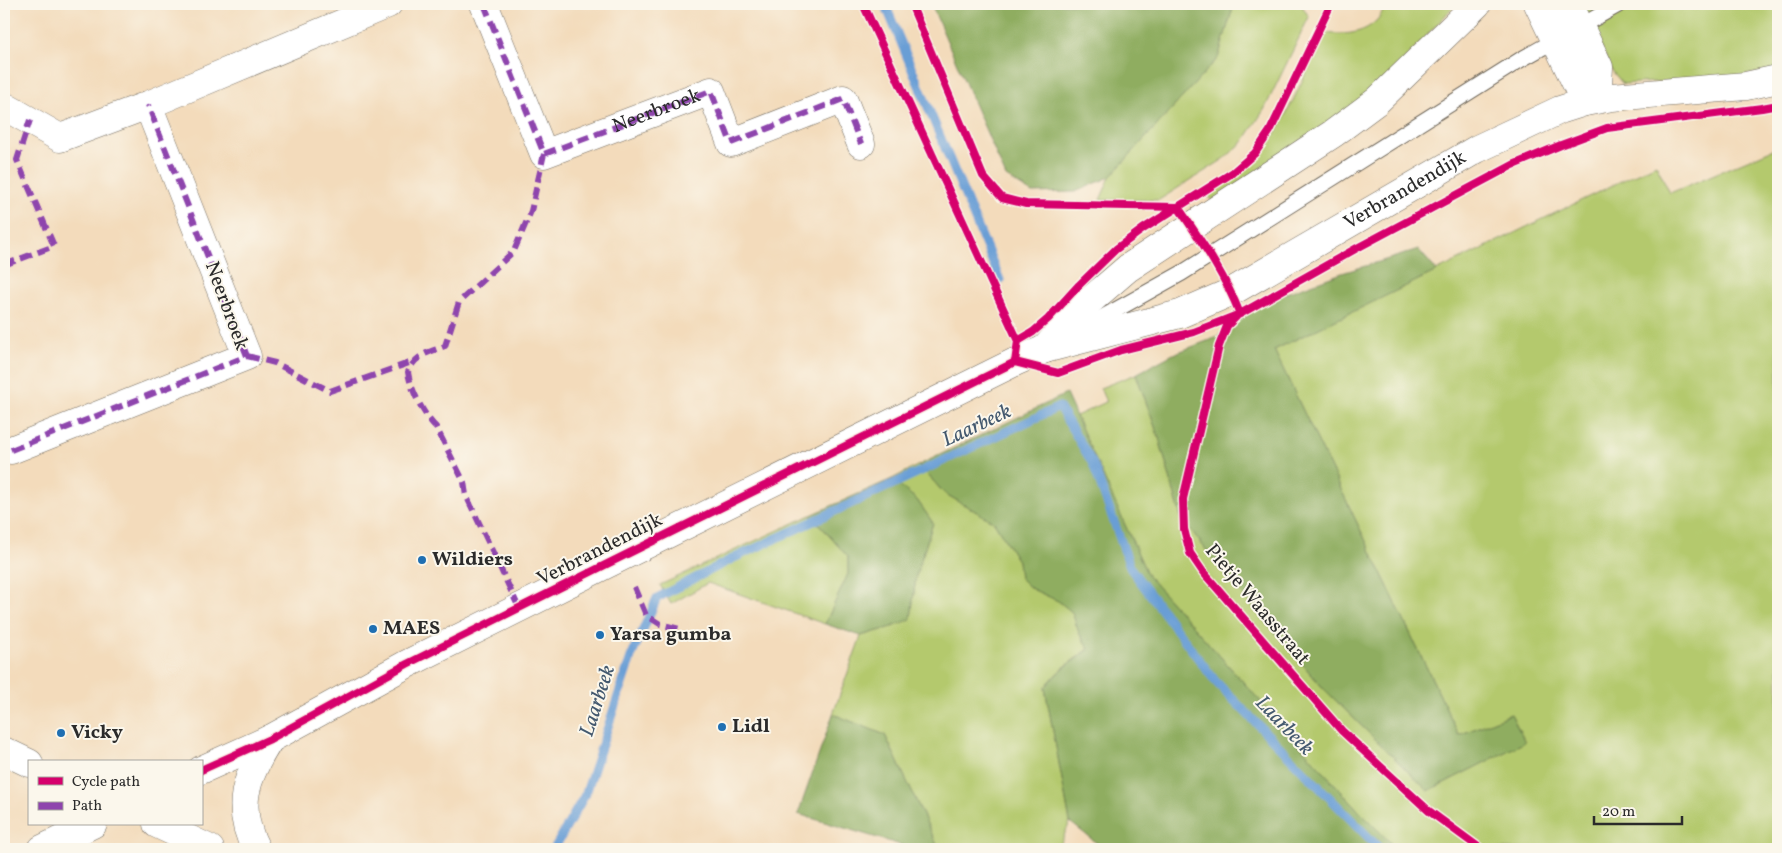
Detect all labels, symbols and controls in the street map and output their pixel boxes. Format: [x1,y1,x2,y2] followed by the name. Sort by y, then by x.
[608,82,705,141] street label: Neerbroek
[1339,144,1472,237] street label: Verbrandendijk
[197,258,255,354] street label: Neerbroek
[938,397,1017,455] water label: Laarbeek
[532,506,668,594] street label: Verbrandendijk
[1198,538,1316,672] street label: Pietje Waasstraat
[432,546,513,574] place label: Wildiers
[416,554,428,566] marker: Wildiers
[383,615,440,643] place label: MAES
[610,621,731,649] place label: Yarsa gumba
[367,623,379,635] marker: MAES
[594,629,606,641] marker: Yarsa gumba
[573,661,623,740] water label: Laarbeek
[1248,689,1320,763] water label: Laarbeek
[732,713,770,741] place label: Lidl
[71,719,123,747] place label: Vicky
[716,721,728,733] marker: Lidl
[55,727,67,739] marker: Vicky
[28,760,202,826] legend
[72,772,140,793] text: Cycle path
[1594,793,1682,825] scale bar
[72,796,102,817] text: Path
[1602,802,1635,823] text: 20 m

